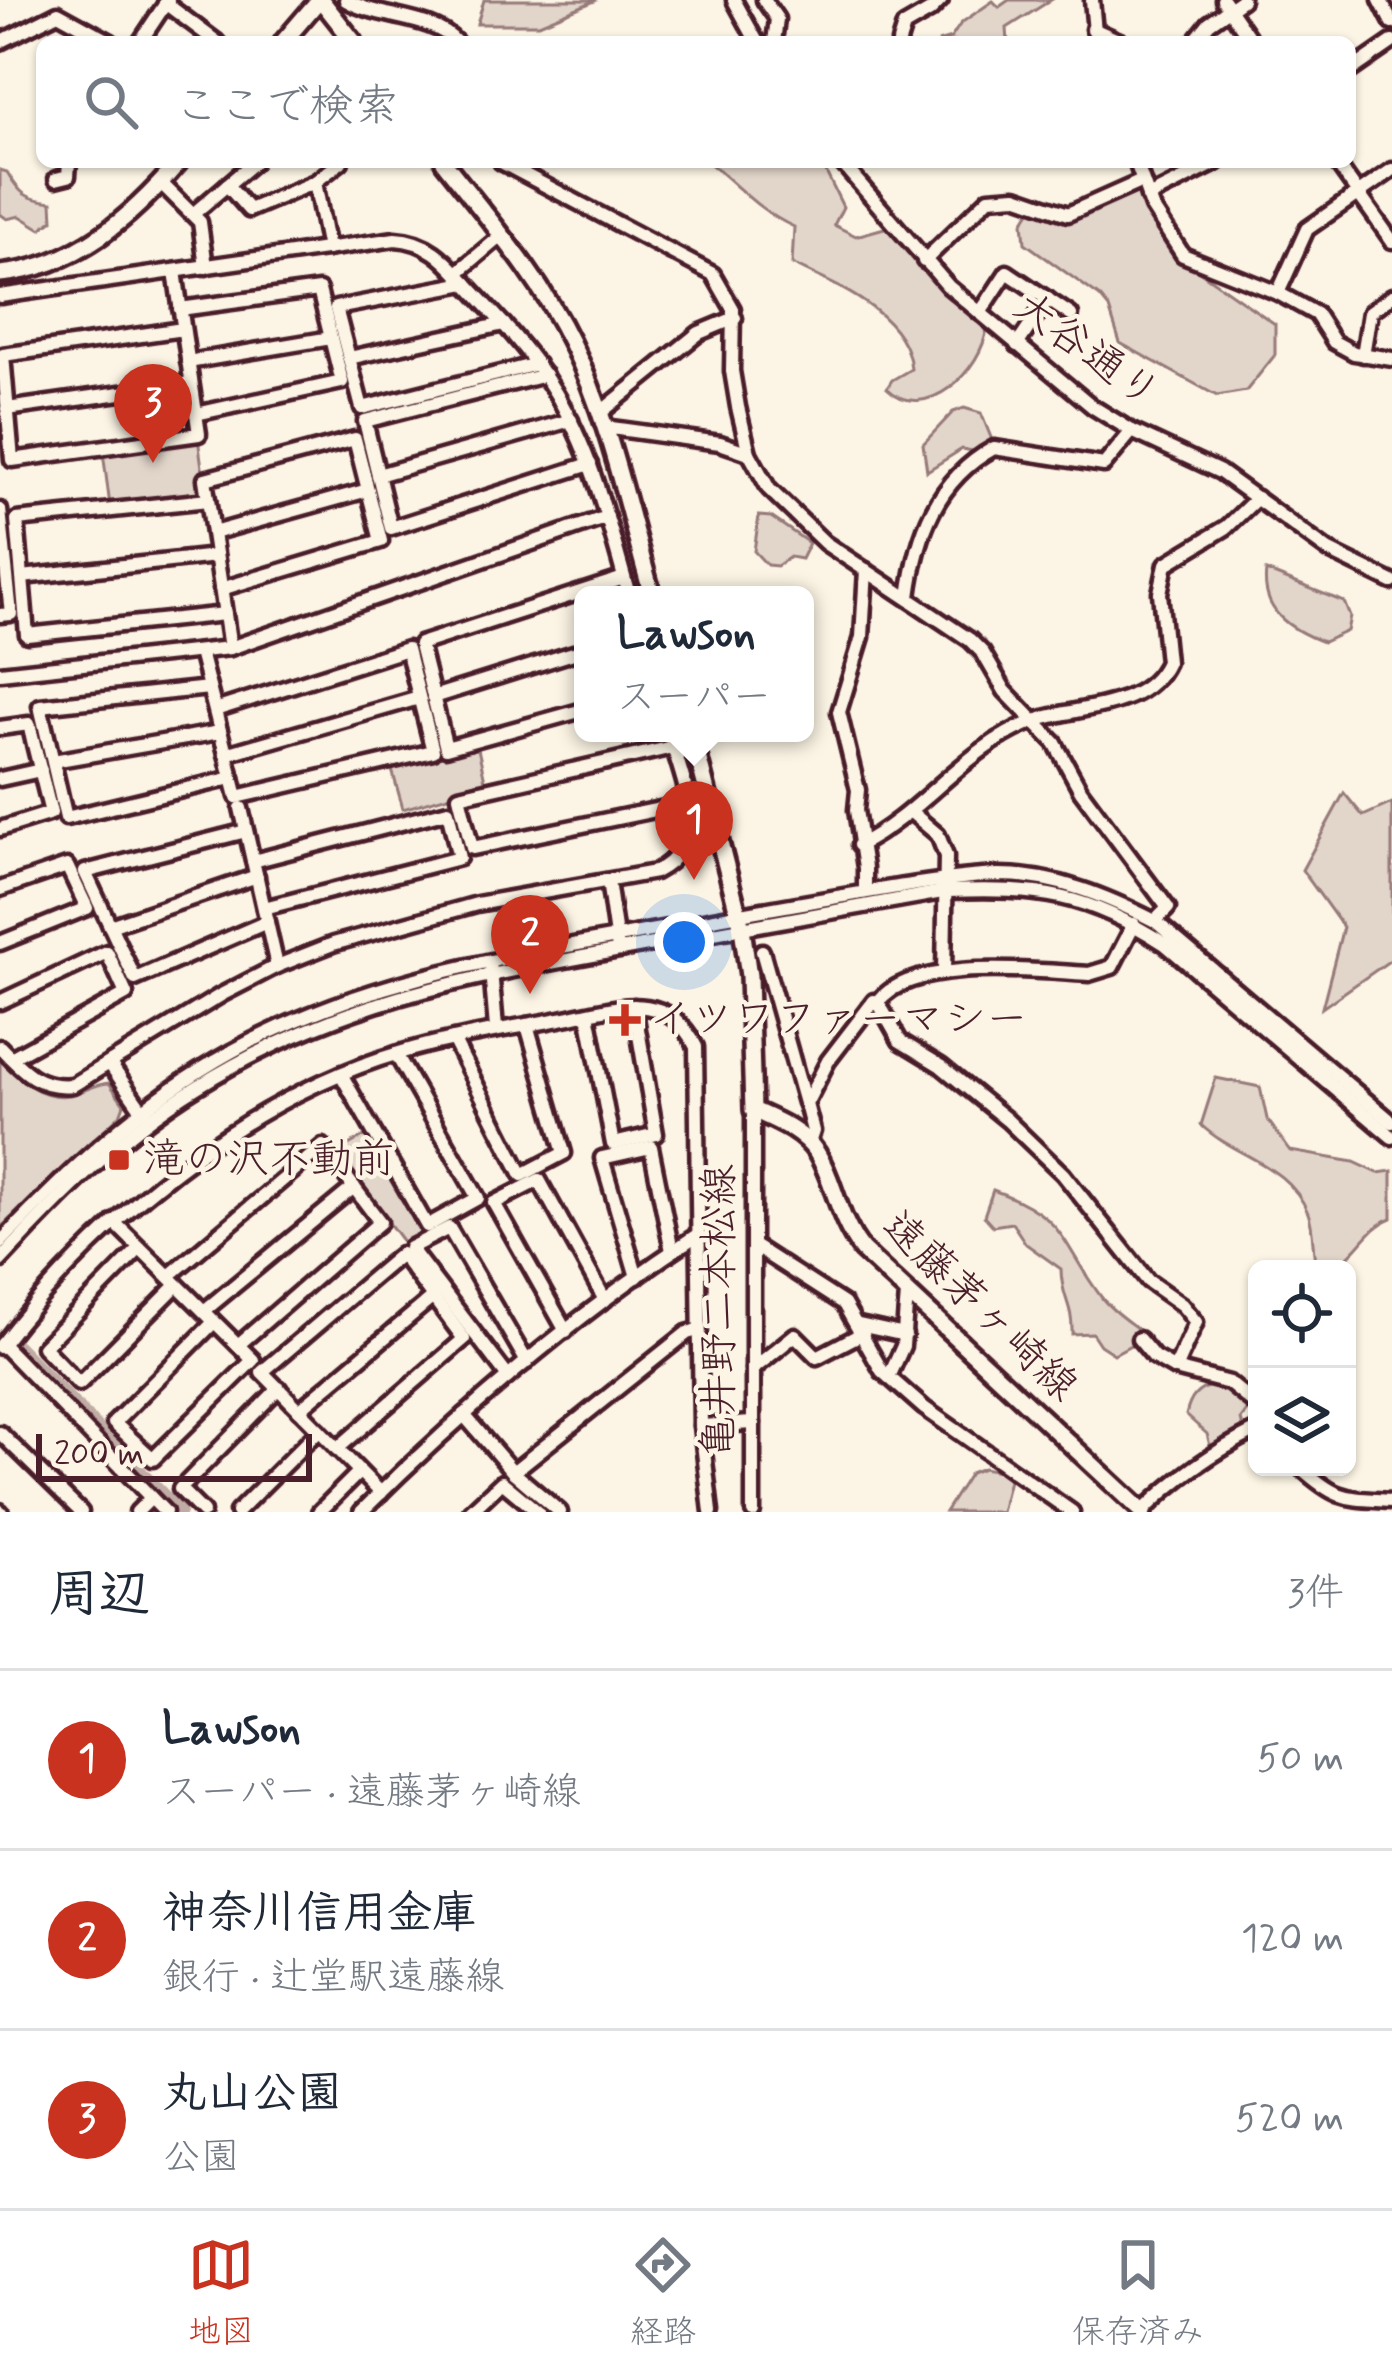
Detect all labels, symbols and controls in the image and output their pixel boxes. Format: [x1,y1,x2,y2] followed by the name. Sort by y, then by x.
[36,36,1356,168] search box
[78,69,144,135] icon: search
[174,78,399,137] text: ここで検索
[1002,279,1170,423] street label: 大谷通り
[114,364,192,463] pin: 3
[574,586,814,742] popup
[617,605,756,664] text: Lawson
[617,673,771,724] text: スーパー
[655,781,733,880] pin: 1
[491,895,569,994] pin: 2
[654,912,714,972] your location
[649,993,1028,1048] place label: イツワファーマシー
[612,1007,638,1033] marker: イツワファーマシー
[143,1133,395,1188] place label: 滝の沢不動前
[106,1147,132,1173] marker: 滝の沢不動前
[693,1164,748,1458] street label: 亀井野二本松線
[869,1200,1089,1414] street label: 遠藤茅ヶ崎線
[1248,1260,1356,1476] map controls
[1248,1260,1356,1368] button: locate
[1248,1368,1356,1476] button: layers
[36,1428,312,1481] scale bar
[54,1433,144,1477] text: 200 m
[48,1563,150,1629] text: 周辺
[1287,1569,1344,1620] text: 3件
[162,1700,301,1759] text: Lawson
[78,1734,96,1785] text: 1
[1257,1734,1344,1785] text: 50 m
[162,1768,580,1819] text: スーパー · 遠藤茅ヶ崎線
[162,1885,477,1944] text: 神奈川信用金庫
[77,1914,97,1965] text: 2
[1241,1914,1344,1965] text: 120 m
[162,1953,504,2004] text: 銀行 · 辻堂駅遠藤線
[162,2065,342,2124] text: 丸山公園
[78,2094,96,2145] text: 3
[1235,2094,1344,2145] text: 520 m
[162,2133,240,2184] text: 公園
[188,2232,254,2355] tab: 地図
[630,2232,696,2355] tab: 経路
[1072,2232,1204,2355] tab: 保存済み

